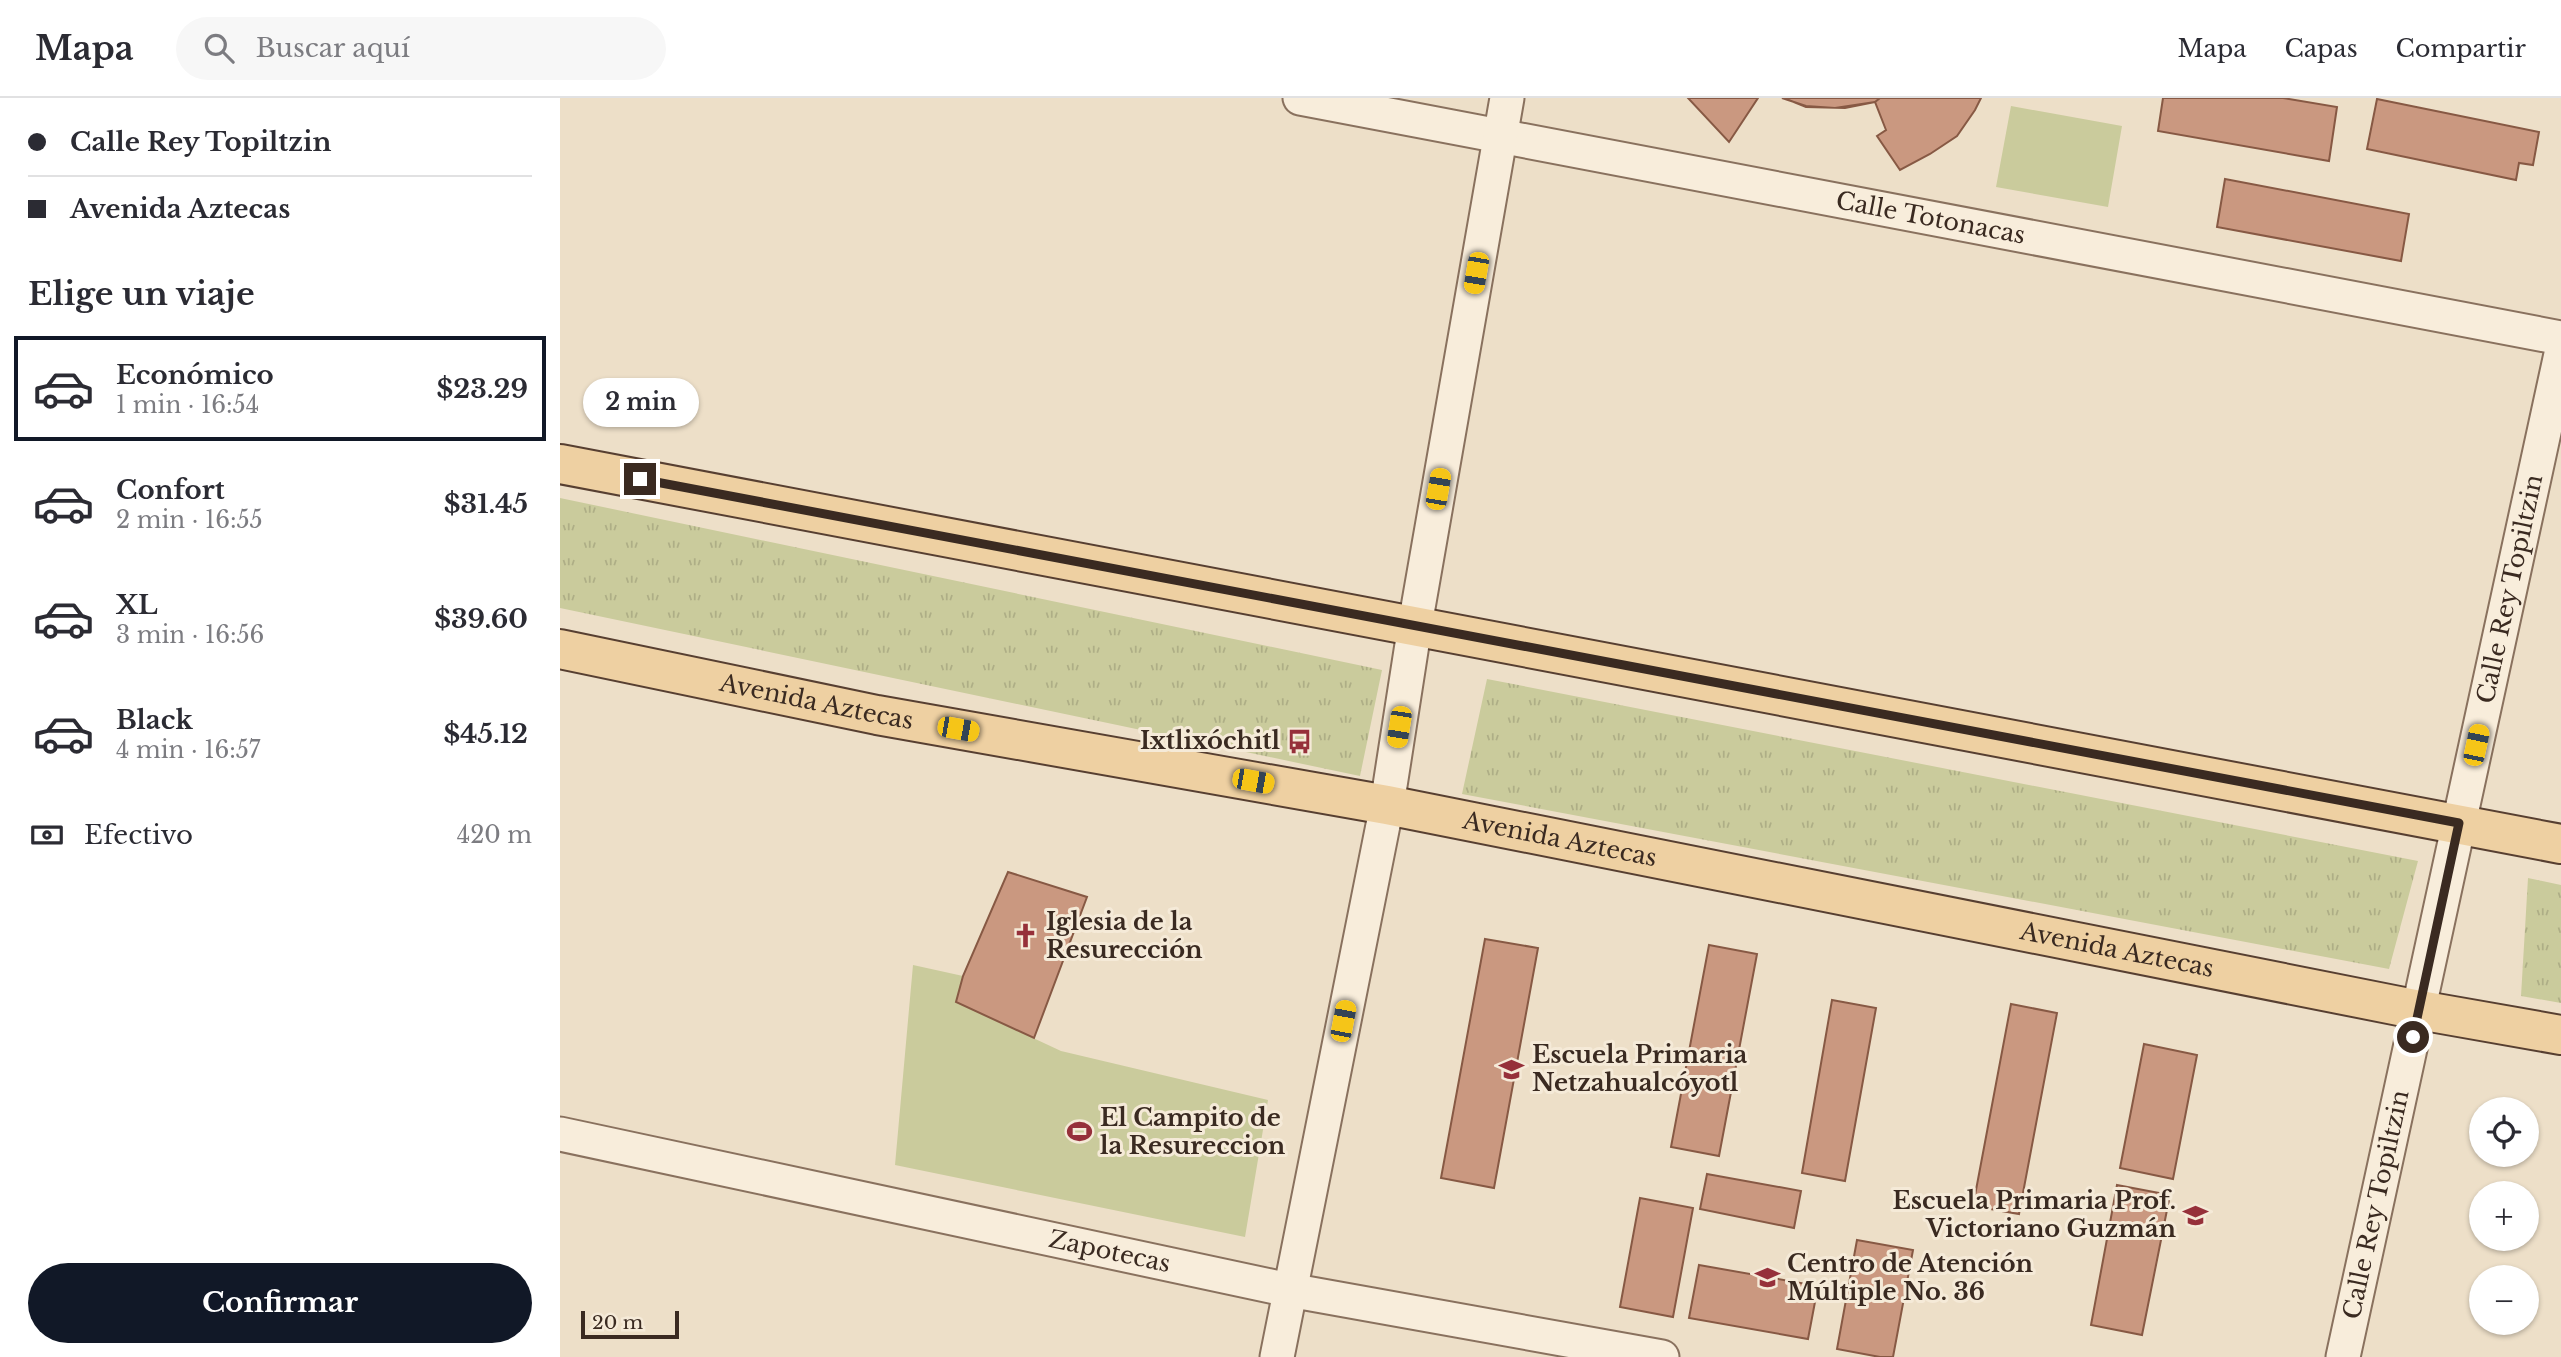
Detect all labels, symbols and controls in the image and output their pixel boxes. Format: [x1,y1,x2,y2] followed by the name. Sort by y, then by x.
[176,17,666,80] search box
[35,28,134,69] text: Mapa
[200,29,238,67] icon: search
[256,32,410,64] text: Buscar aquí
[2177,34,2247,63] text: Mapa
[2285,34,2358,63] text: Capas
[2396,34,2526,63] text: Compartir
[70,126,331,158] text: Calle Rey Topiltzin
[1834,185,2028,250] street label: Calle Totonacas
[70,193,290,225] text: Avenida Aztecas
[1463,250,1490,296] car
[28,274,255,314] text: Elige un viaje
[32,357,95,420] icon: car
[116,359,274,391] text: Económico
[437,373,528,405] text: $23.29
[582,378,698,426] callout: 2 min
[605,388,677,416] text: 2 min
[116,391,259,419] text: 1 min · 16:54
[624,463,656,495] route end
[1425,466,1452,512] car
[32,472,95,535] icon: car
[2470,472,2548,706] street label: Calle Rey Topiltzin
[116,474,225,506] text: Confort
[444,488,528,520] text: $31.45
[116,506,263,534] text: 2 min · 16:55
[32,587,95,650] icon: car
[116,589,158,621] text: XL
[434,603,528,635] text: $39.60
[116,621,264,649] text: 3 min · 16:56
[716,667,916,735] street label: Avenida Aztecas
[32,702,95,765] icon: car
[116,704,193,736] text: Black
[1386,705,1413,749] car
[936,715,981,743] car
[443,718,528,750] text: $45.12
[2462,722,2491,768] car
[1140,726,1280,755] place label: Ixtlixóchitl
[1286,727,1314,755] bus stop icon: Ixtlixóchitl
[116,736,260,764] text: 4 min · 16:57
[1231,767,1276,795] car
[1460,805,1659,872] street label: Avenida Aztecas
[28,816,66,854] icon: cash
[84,819,193,851] text: Efectivo
[457,821,532,849] text: 420 m
[1046,907,1203,964] place label: Iglesia de la Resurección
[2017,916,2217,983] street label: Avenida Aztecas
[1012,922,1040,950] church icon: Iglesia de la Resurección
[1329,998,1358,1044] car
[2397,1021,2429,1053] route start
[1532,1040,1748,1097] place label: Escuela Primaria Netzahualcóyotl
[1498,1055,1526,1083] school or university icon: Escuela Primaria Netzahualcóyotl
[2337,1087,2415,1322] street label: Calle Rey Topiltzin
[2469,1097,2539,1335] map controls
[2469,1097,2539,1167] button: locate
[1100,1103,1286,1160] place label: El Campito de la Resureccion
[1066,1118,1094,1146] sports icon: El Campito de la Resureccion
[2469,1181,2539,1251] button: +
[1893,1186,2177,1243] place label: Escuela Primaria Prof. Victoriano Guzmán
[2182,1201,2210,1229] school or university icon: Escuela Primaria Prof. Victoriano Guzmán
[1046,1224,1173,1278] street label: Zapotecas
[1787,1249,2034,1306] place label: Centro de Atención Múltiple No. 36
[28,1263,532,1343] button: Confirmar
[1753,1264,1781,1292] school or university icon: Centro de Atención Múltiple No. 36
[2469,1265,2539,1335] button: −
[581,1308,679,1340] scale bar
[592,1311,643,1334] text: 20 m

